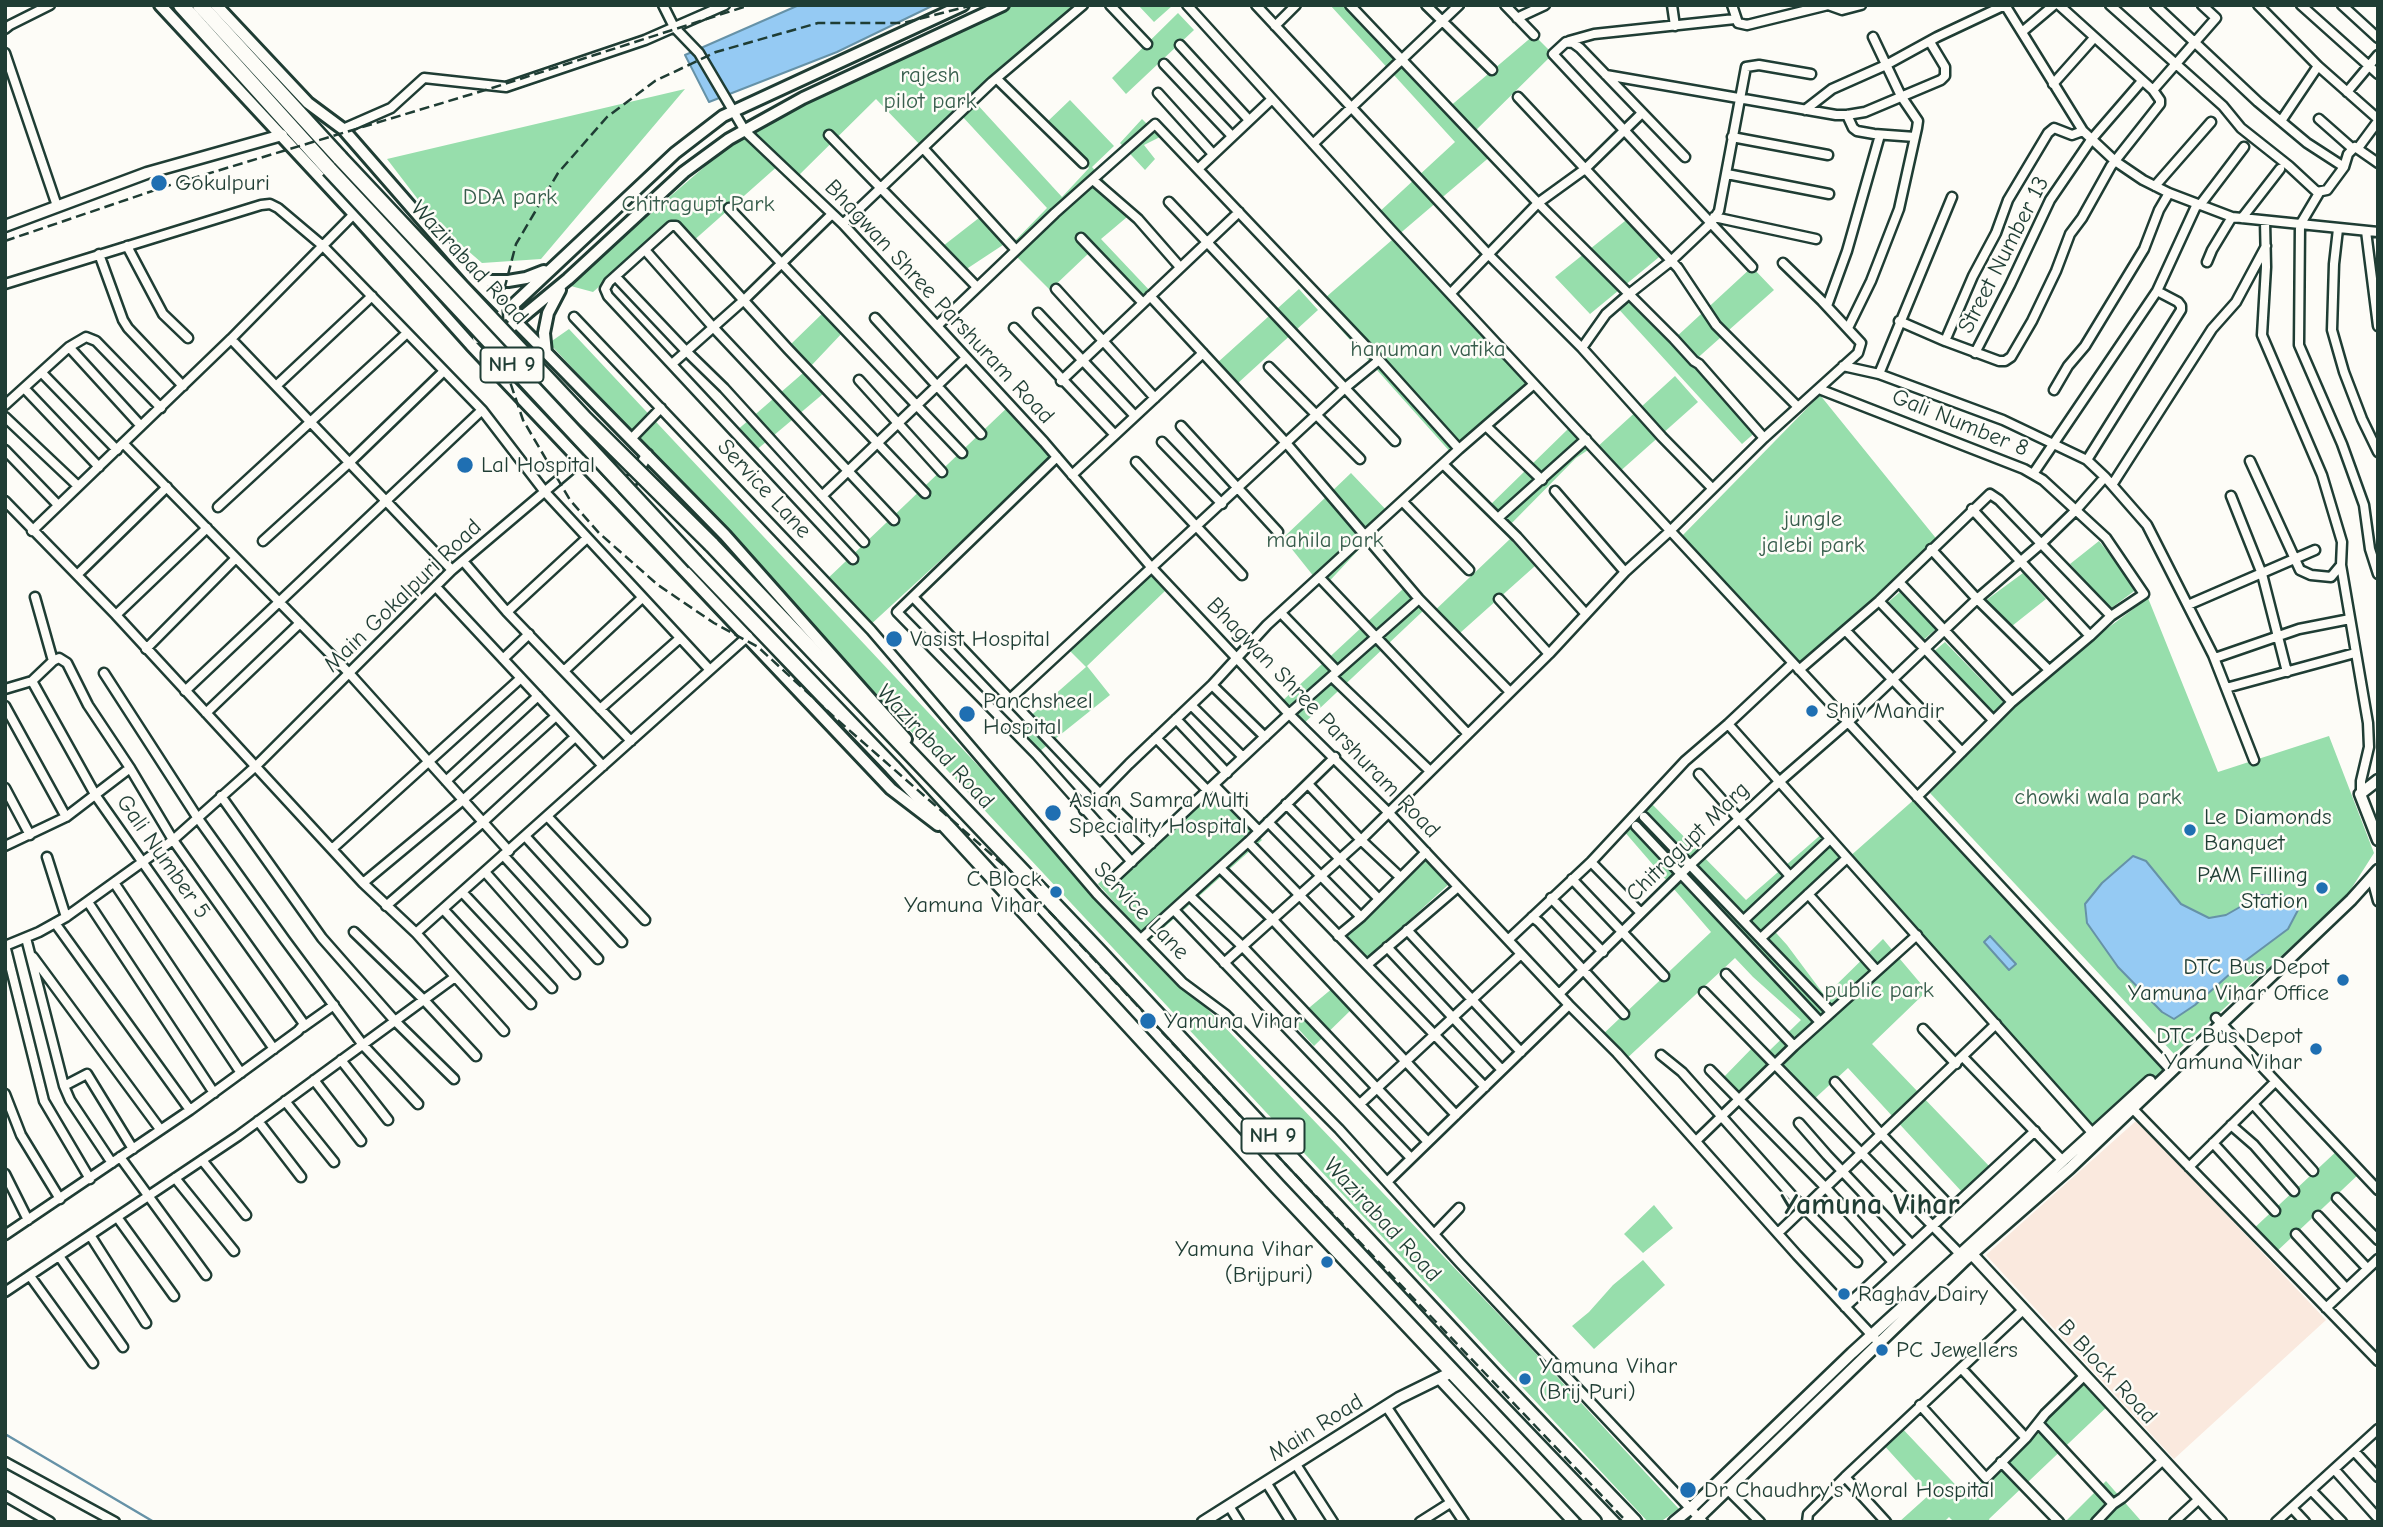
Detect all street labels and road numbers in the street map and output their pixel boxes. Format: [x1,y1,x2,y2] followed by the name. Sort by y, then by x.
[1953,172,2055,338] street label: Street Number 13
[818,174,1060,430] street label: Bhagwan Shree Parshuram Road
[404,195,534,331] street label: Wazirabad Road
[480,348,544,382] road number: NH 9
[1888,383,2032,463] street label: Gali Number 8
[711,434,817,544] street label: Service Lane
[318,514,488,678] street label: Main Gokalpuri Road
[1200,592,1446,844] street label: Bhagwan Shree Parshuram Road
[870,679,1000,815] street label: Wazirabad Road
[1621,776,1755,908] street label: Chitragupt Marg
[110,790,216,924] street label: Gali Number 5
[1087,856,1195,966] street label: Service Lane
[1242,1118,1304,1154] road number: NH 9
[1317,1152,1447,1288] street label: Wazirabad Road
[2052,1314,2162,1430] street label: B Block Road
[1264,1388,1368,1468] street label: Main Road

